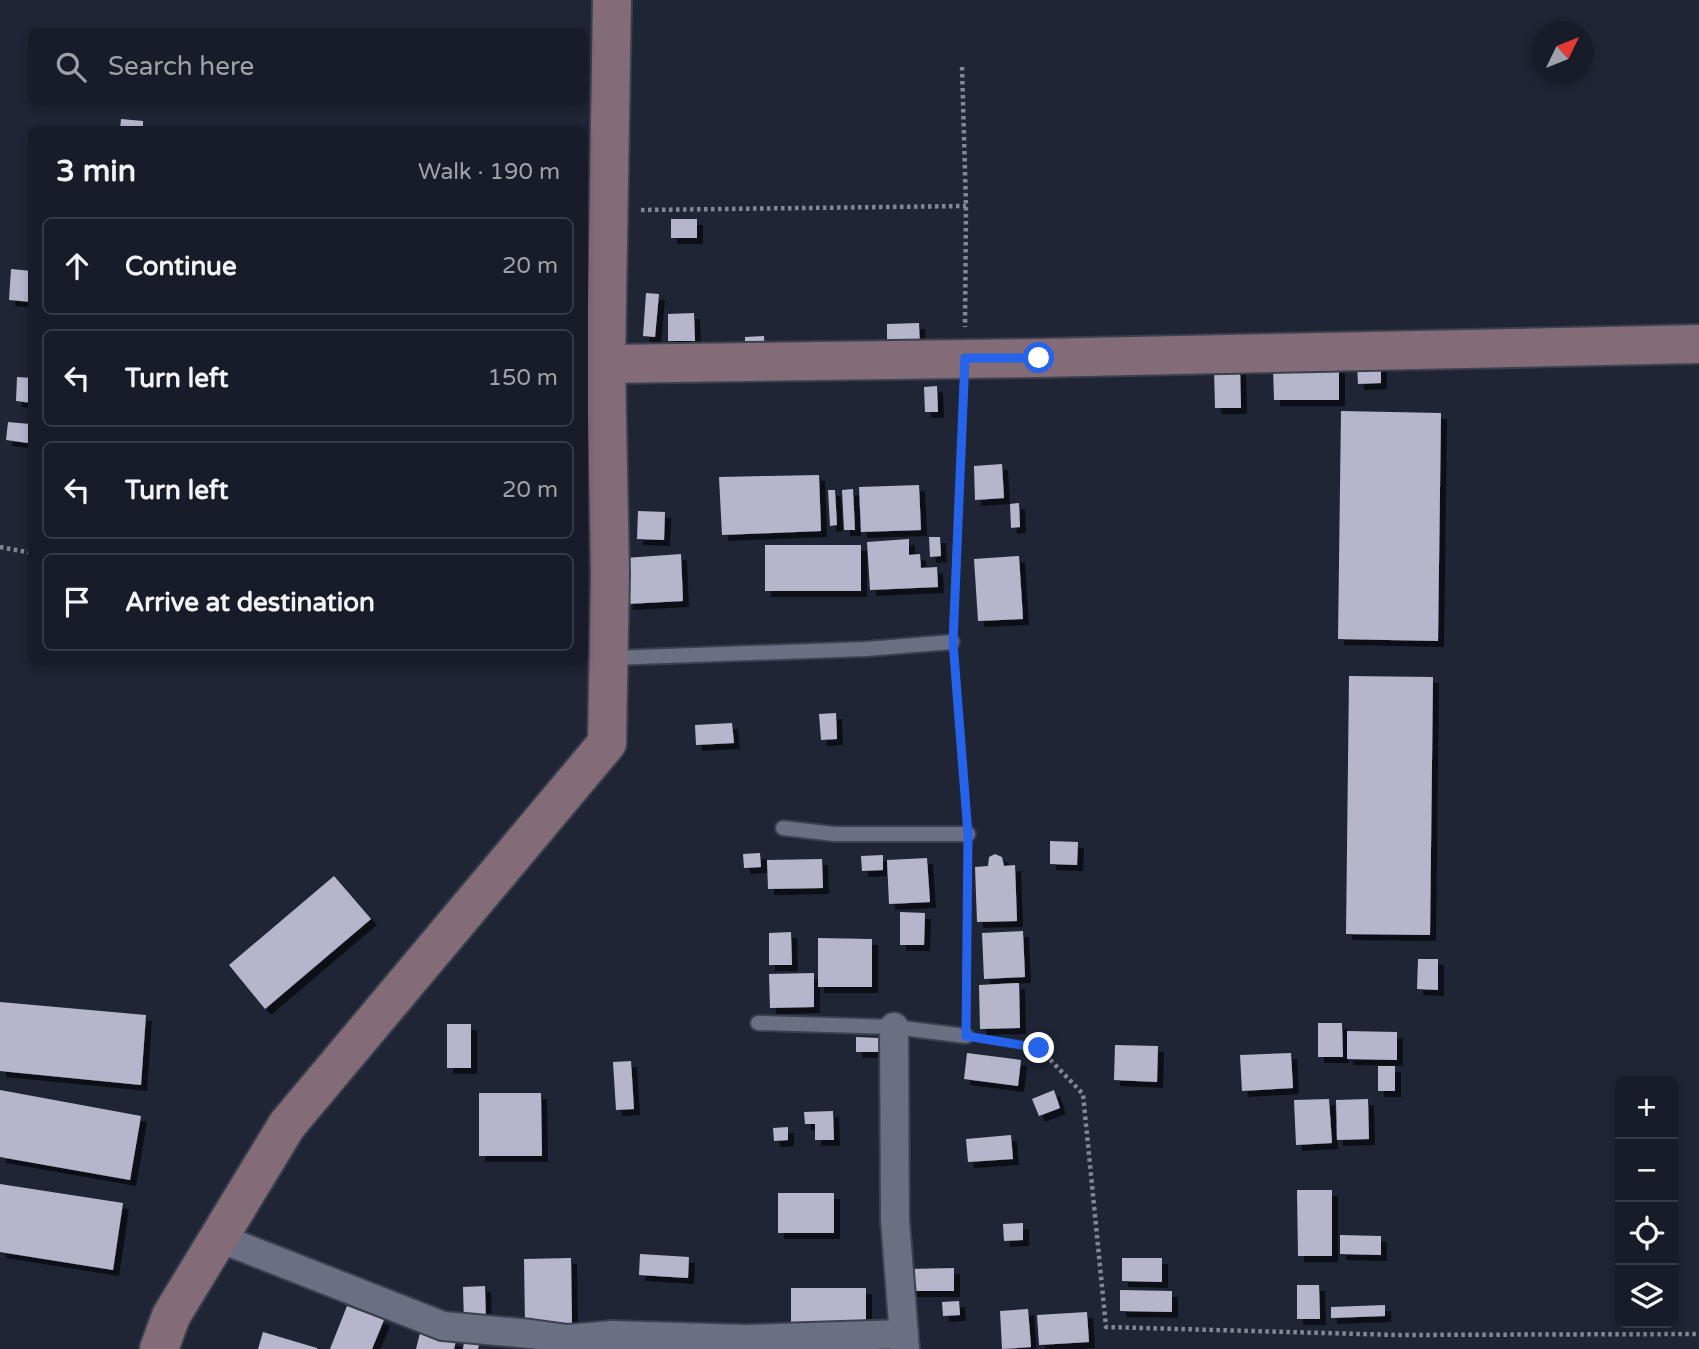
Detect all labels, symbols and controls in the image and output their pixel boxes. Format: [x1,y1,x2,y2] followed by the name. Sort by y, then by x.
[1531,21,1594,84] north arrow
[28,28,588,105] search box
[52,48,90,86] icon: search
[108,51,254,82] text: Search here
[56,153,136,190] text: 3 min
[418,158,560,186] text: Walk · 190 m
[58,247,96,285] icon: ahead
[125,251,237,282] text: Continue
[502,252,558,280] text: 20 m
[1023,342,1054,373] route start
[58,359,96,397] icon: left
[125,363,228,394] text: Turn left
[488,364,558,392] text: 150 m
[58,471,96,509] icon: left
[125,475,228,506] text: Turn left
[502,476,558,504] text: 20 m
[58,583,96,621] icon: arrive
[125,587,375,618] text: Arrive at destination
[1023,1032,1054,1063] route end
[1615,1076,1678,1328] map controls
[1615,1076,1678,1139] button: +
[1615,1139,1678,1202] button: −
[1615,1202,1678,1265] button: locate
[1615,1265,1678,1328] button: layers

